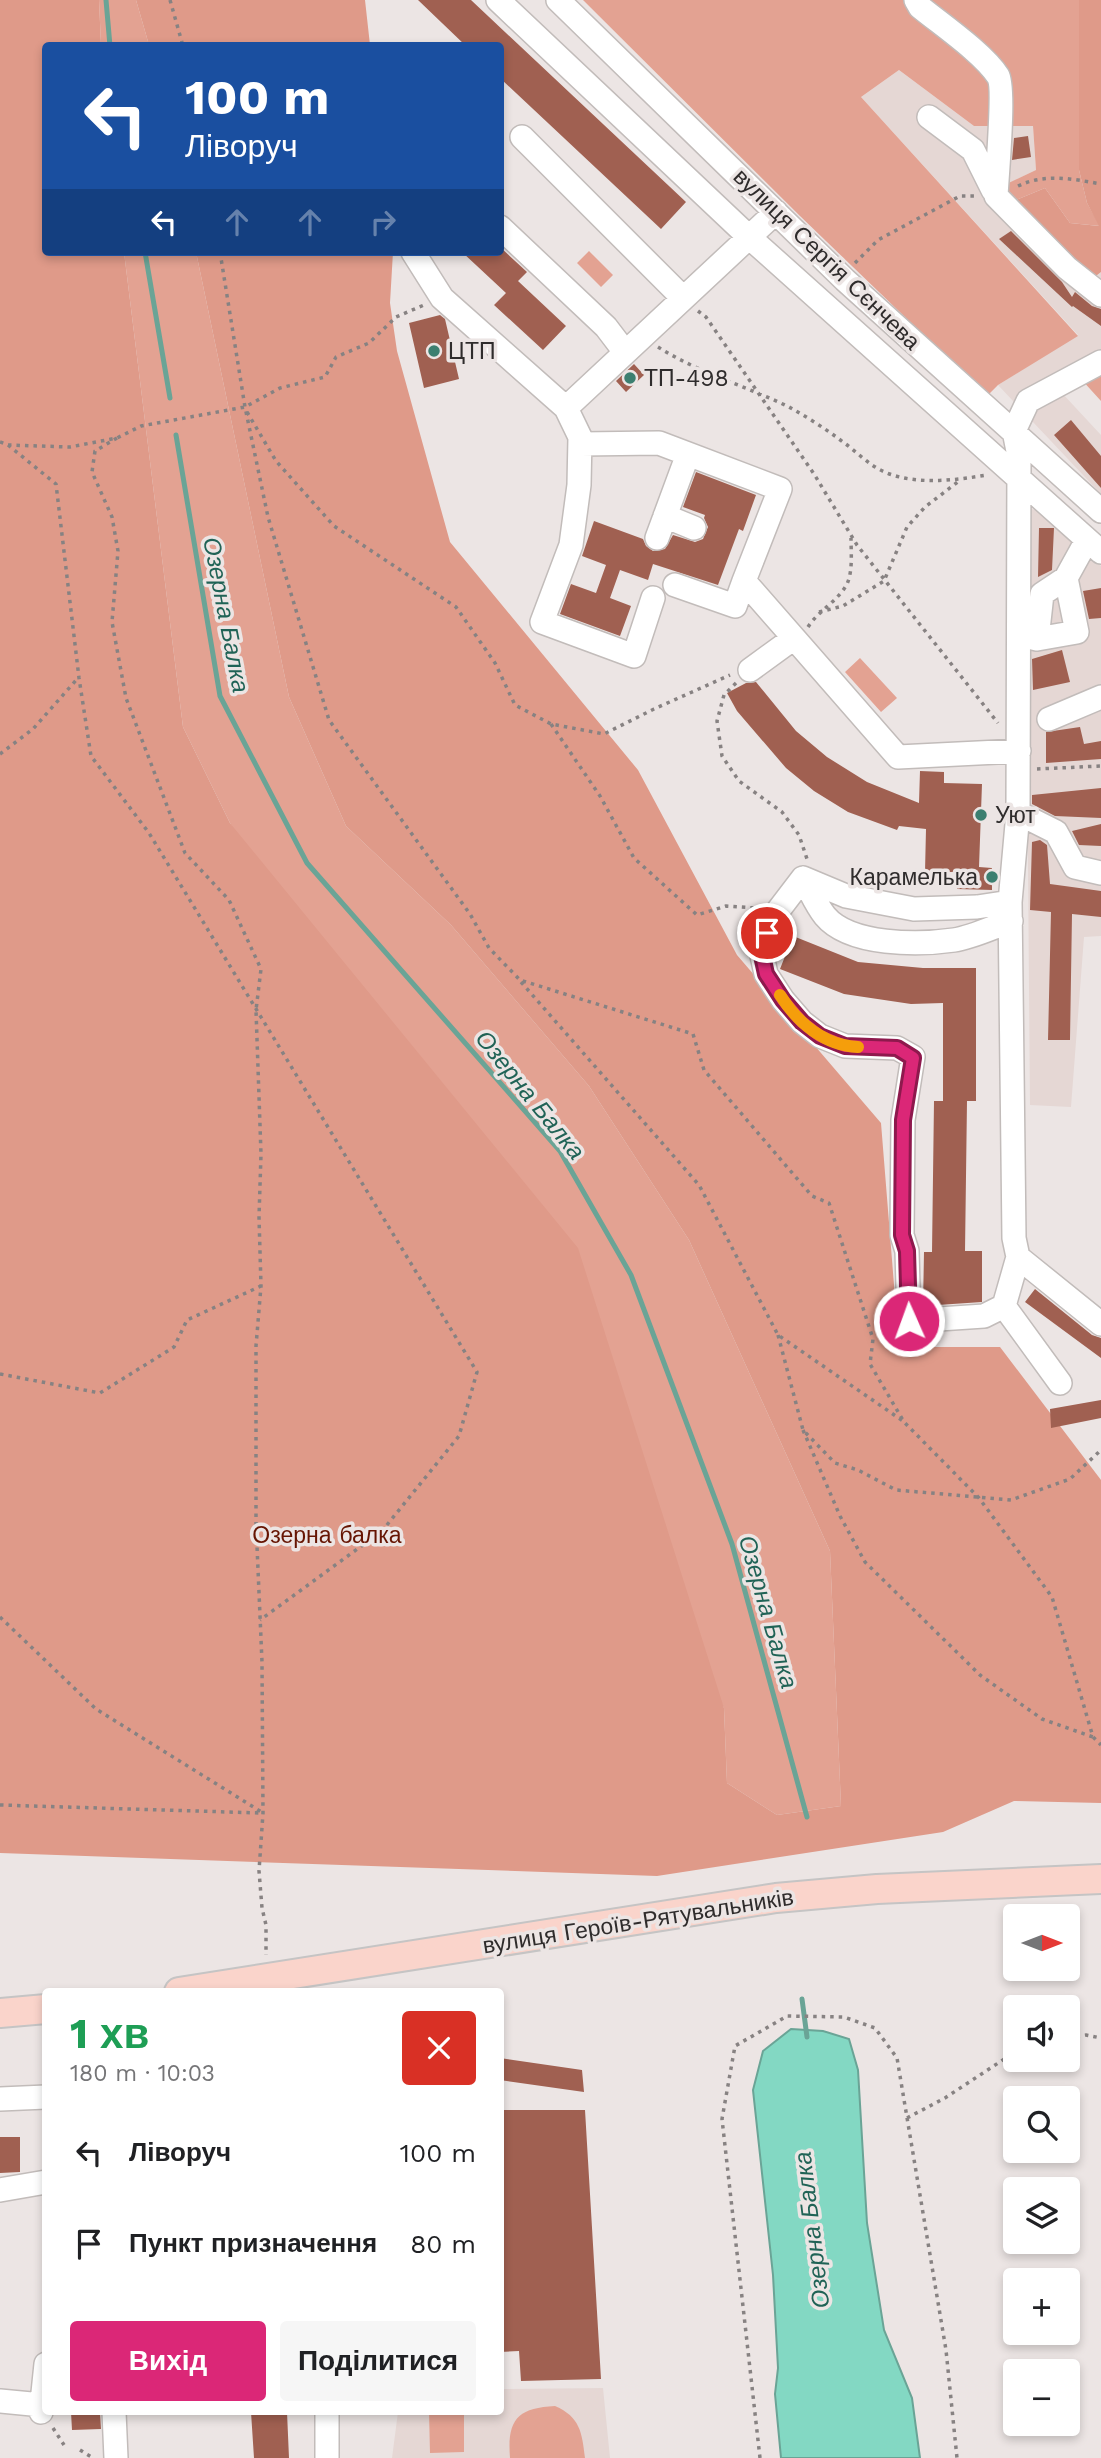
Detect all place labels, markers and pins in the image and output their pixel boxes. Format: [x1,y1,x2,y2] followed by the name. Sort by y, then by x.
[448,338,496,365] place label: ЦТП
[426,343,442,359] marker: ЦТП
[644,365,729,392] place label: ТП-498
[622,370,638,386] marker: ТП-498
[995,802,1036,829] place label: Уют
[973,807,989,823] marker: Уют
[850,864,978,891] place label: Карамелька
[984,869,1000,885] marker: Карамелька
[737,903,797,963] pin

